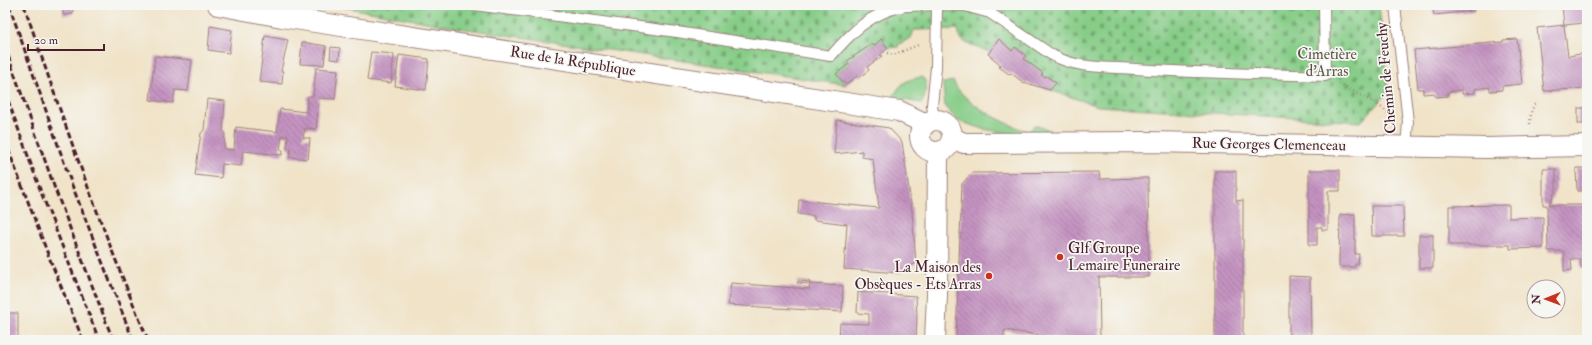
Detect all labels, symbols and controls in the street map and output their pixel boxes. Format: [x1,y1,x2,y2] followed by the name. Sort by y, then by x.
[1372,21,1401,135] street label: Chemin de Feuchy
[28,26,104,52] scale bar
[34,33,59,48] text: 20 m
[509,42,637,82] street label: Rue de la République
[1297,45,1357,81] park label: Cimetière d'Arras
[1192,134,1346,155] street label: Rue Georges Clemenceau
[1068,239,1180,275] place label: Glf Groupe Lemaire Funeraire
[1055,252,1065,262] marker: Glf Groupe Lemaire Funeraire
[854,258,981,294] place label: La Maison des Obsèques - Ets Arras
[984,271,994,281] marker: La Maison des Obsèques - Ets Arras
[1526,279,1566,319] north arrow
[1530,293,1543,305] text: N

